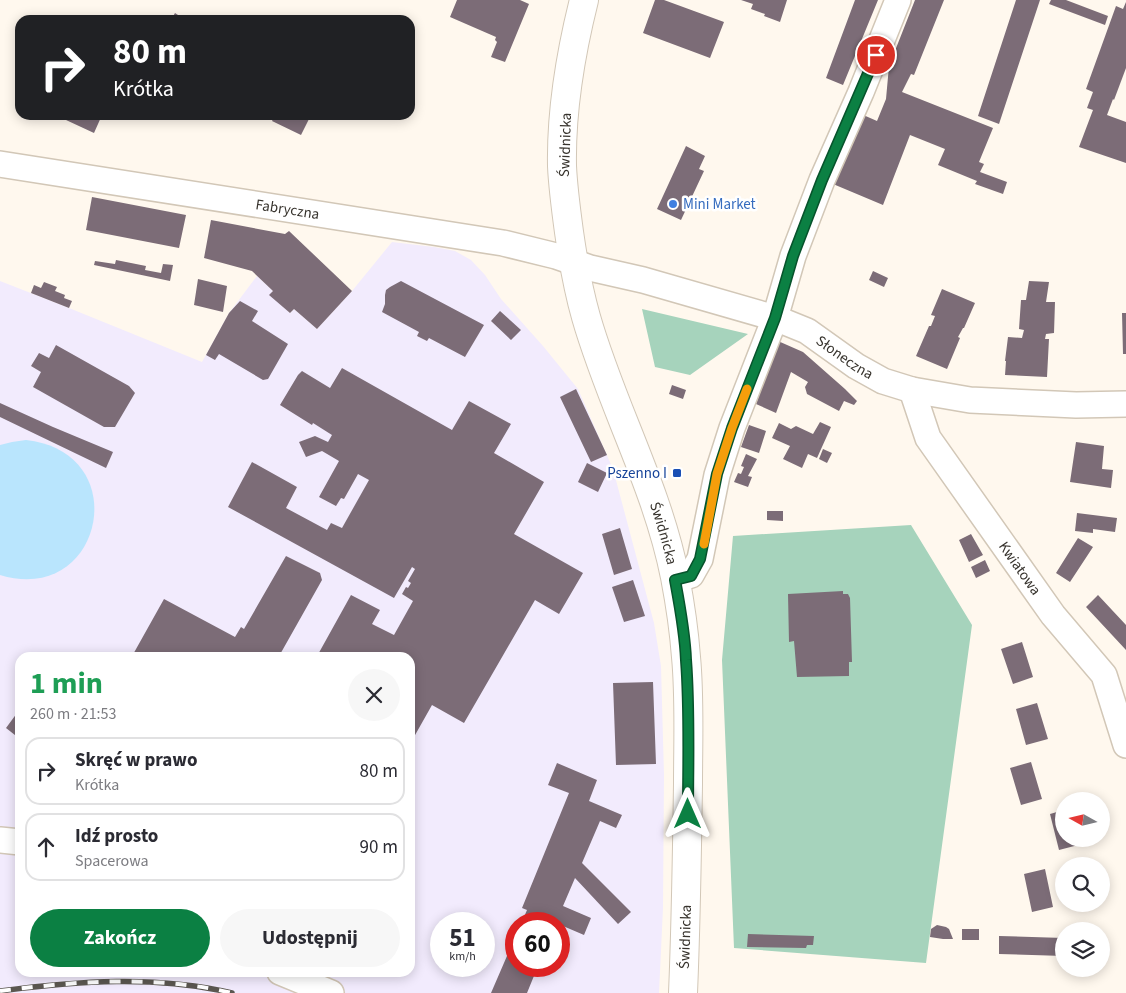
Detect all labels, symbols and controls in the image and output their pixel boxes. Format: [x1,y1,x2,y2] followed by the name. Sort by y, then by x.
[113,27,187,77] text: 80 m
[855,34,897,76] pin
[30,35,95,100] icon: right
[862,41,890,69] icon: arrive
[113,73,174,105] text: Krótka
[554,112,577,178] street label: Świdnicka
[254,194,321,225] street label: Fabryczna
[683,194,756,215] place label: Mini Market
[667,198,679,210] marker: Mini Market
[811,331,877,385] street label: Słoneczna
[607,463,667,484] place label: Pszenno I
[671,467,683,479] marker: Pszenno I
[644,499,682,567] street label: Świdnicka
[993,537,1046,600] street label: Kwiatowa
[30,662,103,705] text: 1 min
[348,669,400,721] button: close
[30,703,117,725] text: 260 m · 21:53
[75,747,197,774] text: Skręć w prawo
[32,757,60,785] icon: right
[360,758,398,785] text: 80 m
[75,774,119,796] text: Krótka
[661,787,713,839] position arrow
[1055,792,1110,848] north arrow
[1055,792,1110,977] map controls
[75,823,158,850] text: Idź prosto
[32,833,60,861] icon: ahead
[360,834,398,861] text: 90 m
[75,850,149,872] text: Spacerowa
[1055,857,1110,912] button: search
[674,904,697,970] street label: Świdnicka
[30,909,210,967] button: Zakończ
[220,909,400,967] button: Udostępnij
[505,912,570,977] speed limit sign: 60
[449,920,476,956] text: 51
[1055,922,1110,977] button: layers
[449,948,476,965] text: km/h

